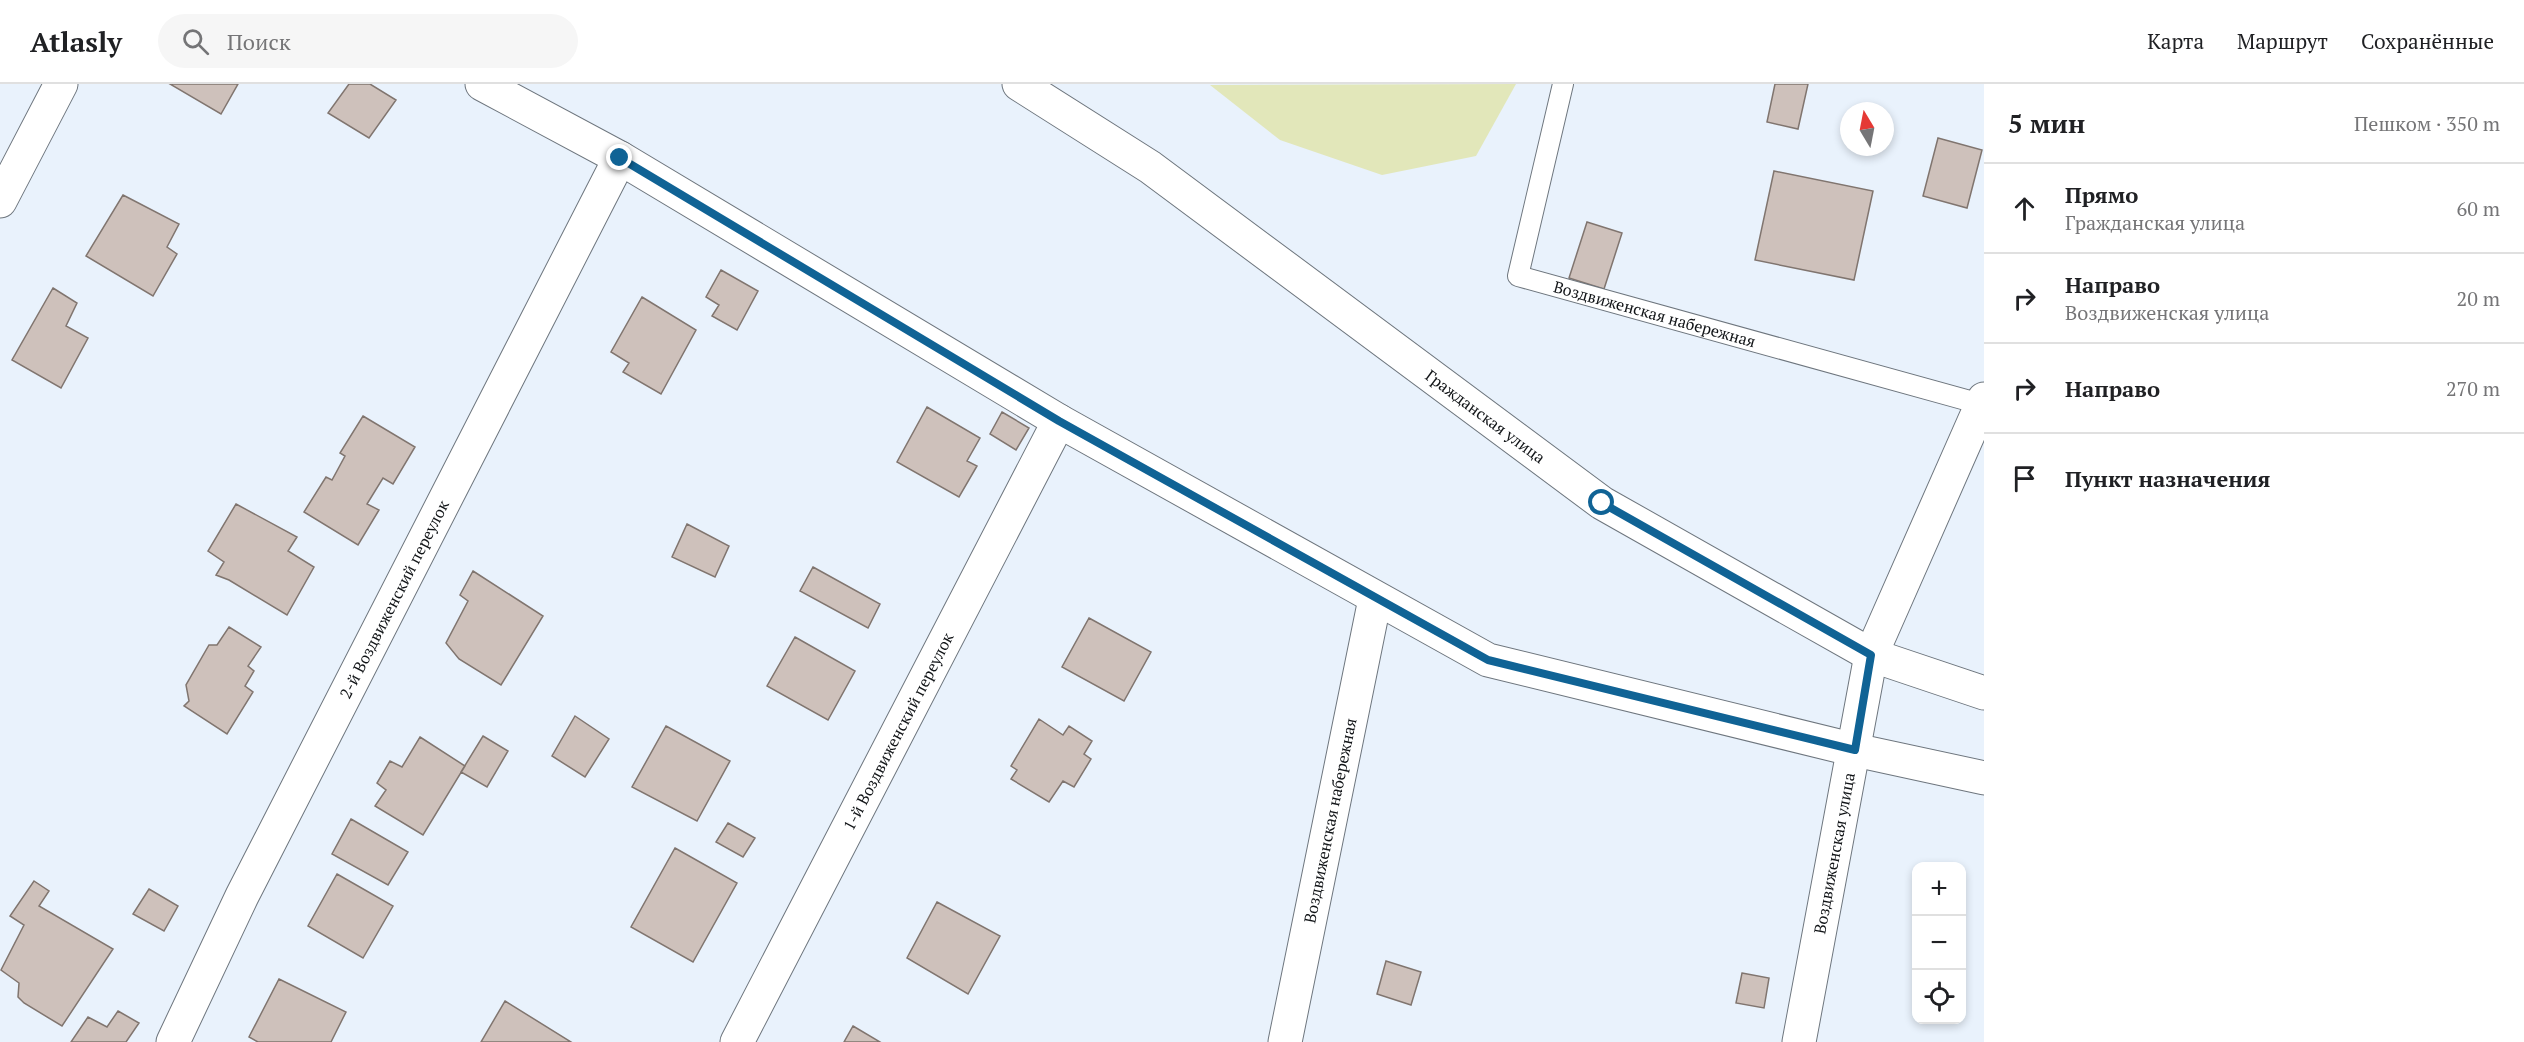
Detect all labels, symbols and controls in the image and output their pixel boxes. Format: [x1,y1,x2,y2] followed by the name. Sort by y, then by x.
[158,14,578,68] search box
[30,23,122,60] text: Atlasly
[179,25,212,58] icon: search
[227,27,291,56] text: Поиск
[2147,27,2204,55] text: Карта
[2237,27,2328,55] text: Маршрут
[2361,27,2494,55] text: Сохранённые
[1840,102,1894,156] north arrow
[2008,106,2085,140] text: 5 мин
[2354,110,2500,137] text: Пешком · 350 m
[606,144,632,170] route end
[2065,180,2138,209] text: Прямо
[2008,192,2041,225] icon: ahead
[2457,195,2500,222] text: 60 m
[2065,209,2245,236] text: Гражданская улица
[2065,270,2160,299] text: Направо
[1551,275,1758,352] street label: Воздвиженская набережная
[2008,282,2041,315] icon: right
[2457,285,2500,312] text: 20 m
[2065,299,2269,326] text: Воздвиженская улица
[1421,364,1550,468] street label: Гражданская улица
[2008,372,2041,405] icon: right
[2065,374,2160,403] text: Направо
[2446,375,2500,402] text: 270 m
[2008,462,2041,495] icon: arrive
[2065,464,2270,493] text: Пункт назначения
[1588,489,1614,515] route start
[334,496,454,702] street label: 2-й Воздвиженский переулок
[838,628,959,834] street label: 1-й Воздвиженский переулок
[1298,716,1362,925] street label: Воздвиженская набережная
[1808,771,1860,936] street label: Воздвиженская улица
[1912,862,1966,1024] map controls
[1912,862,1966,916] button: +
[1912,916,1966,970] button: −
[1912,970,1966,1024] button: locate

